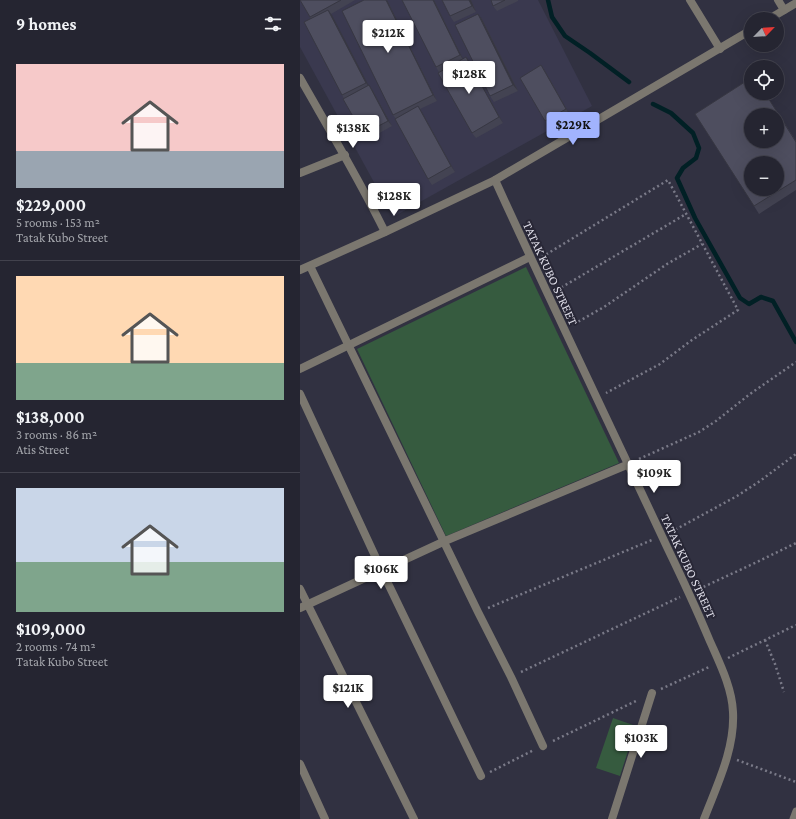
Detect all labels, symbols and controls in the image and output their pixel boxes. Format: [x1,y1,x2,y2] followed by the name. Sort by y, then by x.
[744,12,784,52] north arrow
[744,12,784,196] map controls
[262,13,284,35] icon: filters
[16,15,76,34] text: 9 homes
[360,20,416,54] pin: $212K
[372,25,404,40] text: $212K
[744,60,784,100] button: locate
[441,61,497,95] pin: $128K
[452,66,486,81] text: $128K
[114,90,186,162] icon: home
[744,108,784,148] button: +
[545,112,601,146] pin: $229K
[325,115,381,149] pin: $138K
[556,117,590,132] text: $229K
[336,120,370,135] text: $138K
[744,156,784,196] button: −
[366,183,422,217] pin: $128K
[377,188,411,203] text: $128K
[16,196,86,215] text: $229,000
[16,215,100,230] text: 5 rooms · 153 m²
[520,219,581,328] street label: TATAK KUBO STREET
[16,230,108,245] text: Tatak Kubo Street
[114,302,186,374] icon: home
[16,408,85,427] text: $138,000
[16,427,97,442] text: 3 rooms · 86 m²
[16,442,69,457] text: Atis Street
[626,460,682,494] pin: $109K
[637,465,671,480] text: $109K
[658,512,719,621] street label: TATAK KUBO STREET
[114,514,186,586] icon: home
[353,556,409,590] pin: $106K
[364,561,398,576] text: $106K
[16,620,86,639] text: $109,000
[16,639,96,654] text: 2 rooms · 74 m²
[16,654,108,669] text: Tatak Kubo Street
[320,675,376,709] pin: $121K
[332,680,364,695] text: $121K
[613,725,669,759] pin: $103K
[624,730,658,745] text: $103K

